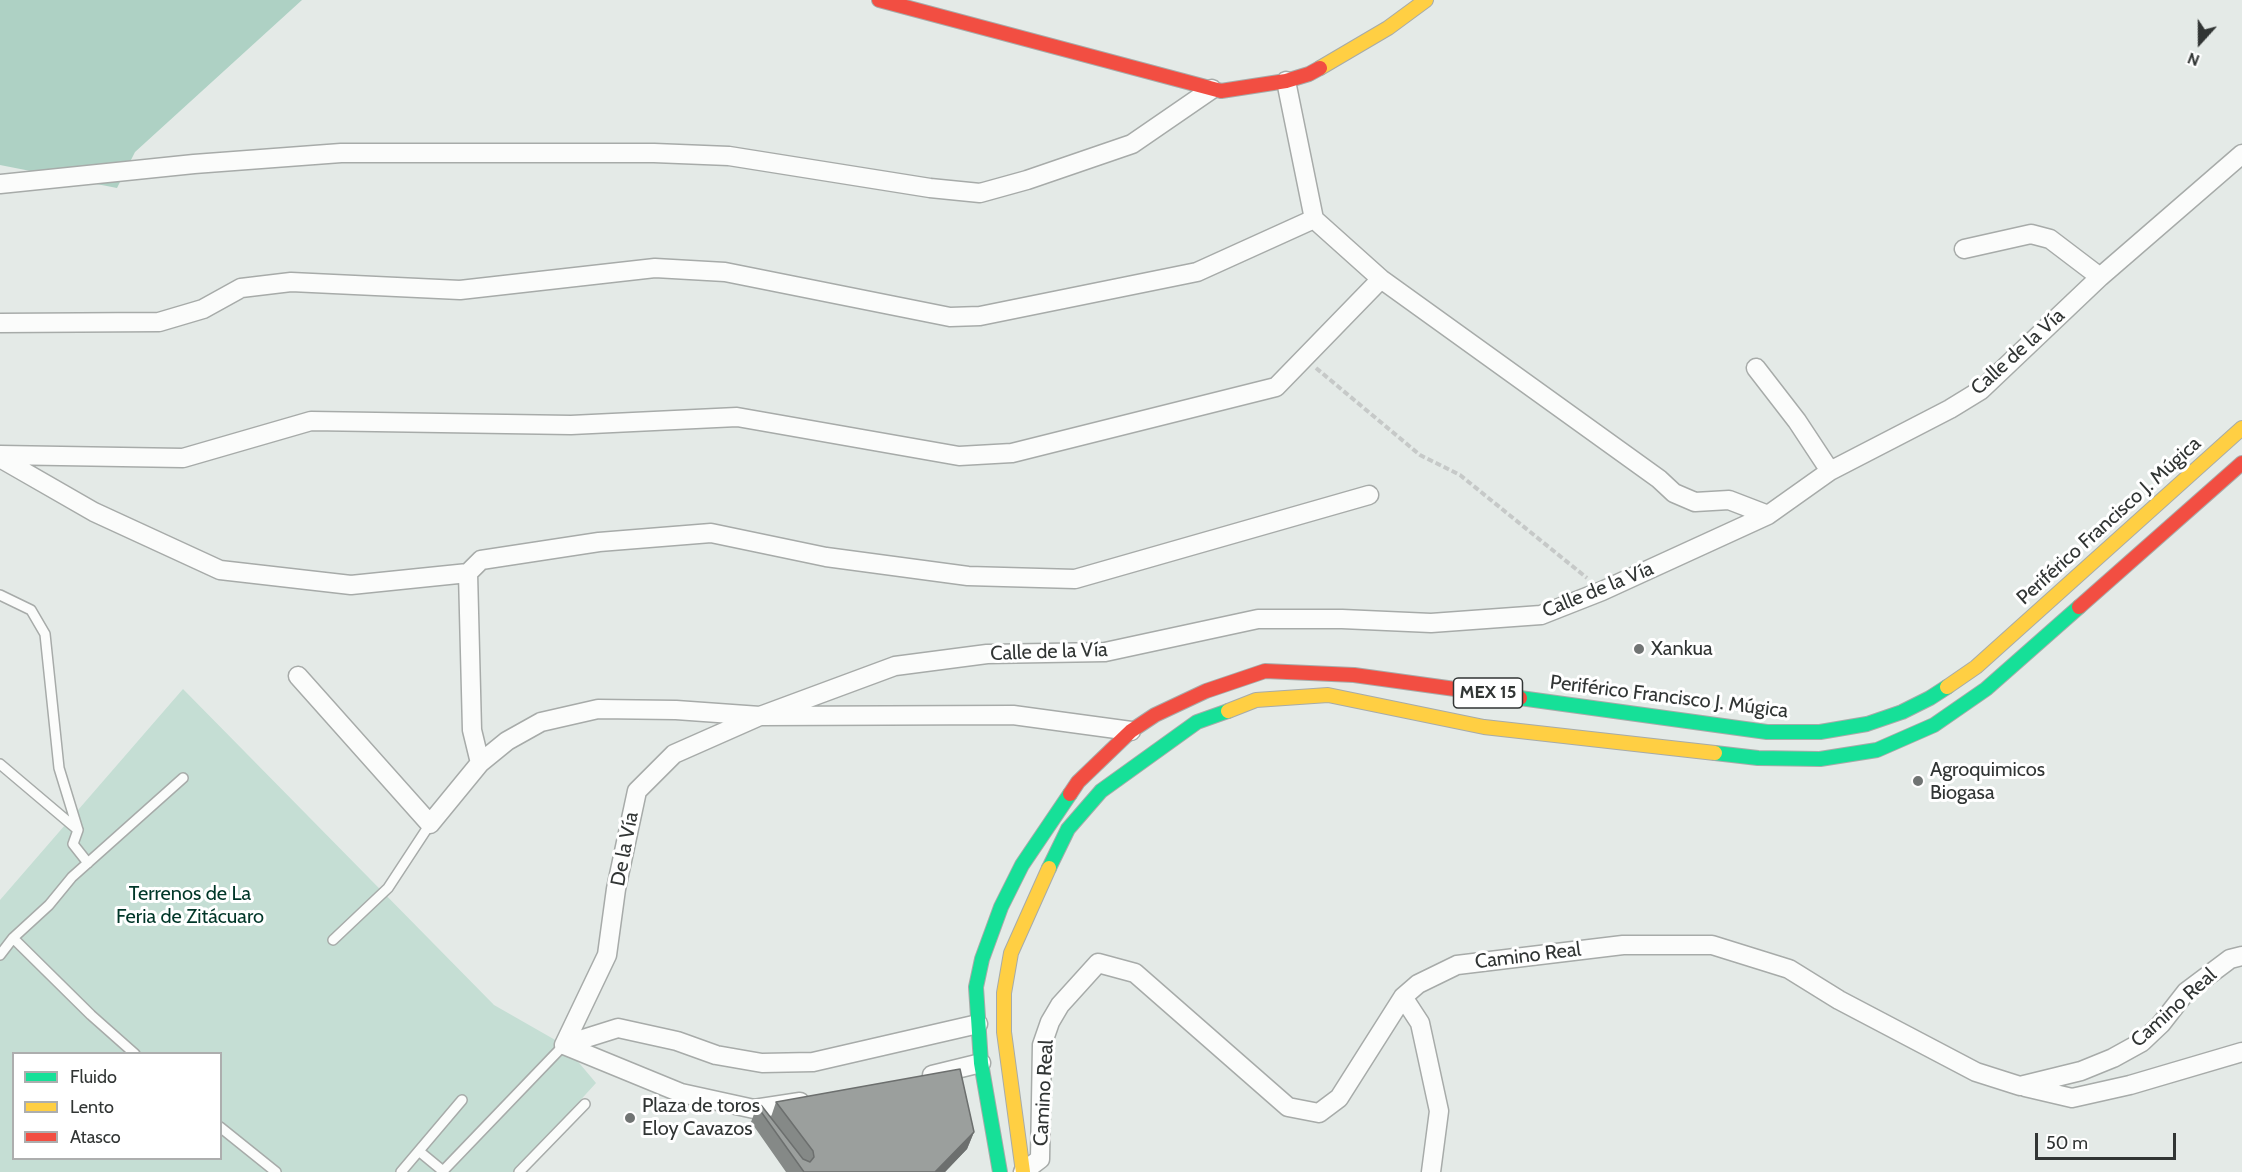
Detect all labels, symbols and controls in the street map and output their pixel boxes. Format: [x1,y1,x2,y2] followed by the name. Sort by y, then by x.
[2170,12,2230,72] north arrow
[2185,48,2202,70] text: N
[1966,304,2070,400] street label: Calle de la Vía
[2012,432,2206,610] street label: Periférico Francisco J. Múgica
[1539,557,1657,623] street label: Calle de la Vía
[1651,637,1713,661] place label: Xankua
[990,638,1108,666] street label: Calle de la Vía
[1632,642,1646,656] marker: Xankua
[1549,670,1789,724] street label: Periférico Francisco J. Múgica
[1454,678,1522,708] road number: MEX 15
[1930,758,2045,805] place label: Agroquimicos Biogasa
[1911,774,1925,788] marker: Agroquimicos Biogasa
[606,810,644,888] street label: De la Vía
[116,882,264,929] park label: Terrenos de La Feria de Zitácuaro
[1474,938,1582,974] street label: Camino Real
[2126,963,2222,1053] street label: Camino Real
[1029,1039,1059,1147] street label: Camino Real
[12,1052,222,1160] legend
[70,1066,117,1088] text: Fluido
[642,1094,760,1141] place label: Plaza de toros Eloy Cavazos
[70,1096,114,1118] text: Lento
[623,1111,637,1125] marker: Plaza de toros Eloy Cavazos
[2038,1121,2179,1159] scale bar
[70,1126,121,1148] text: Atasco
[2046,1132,2088,1154] text: 50 m

